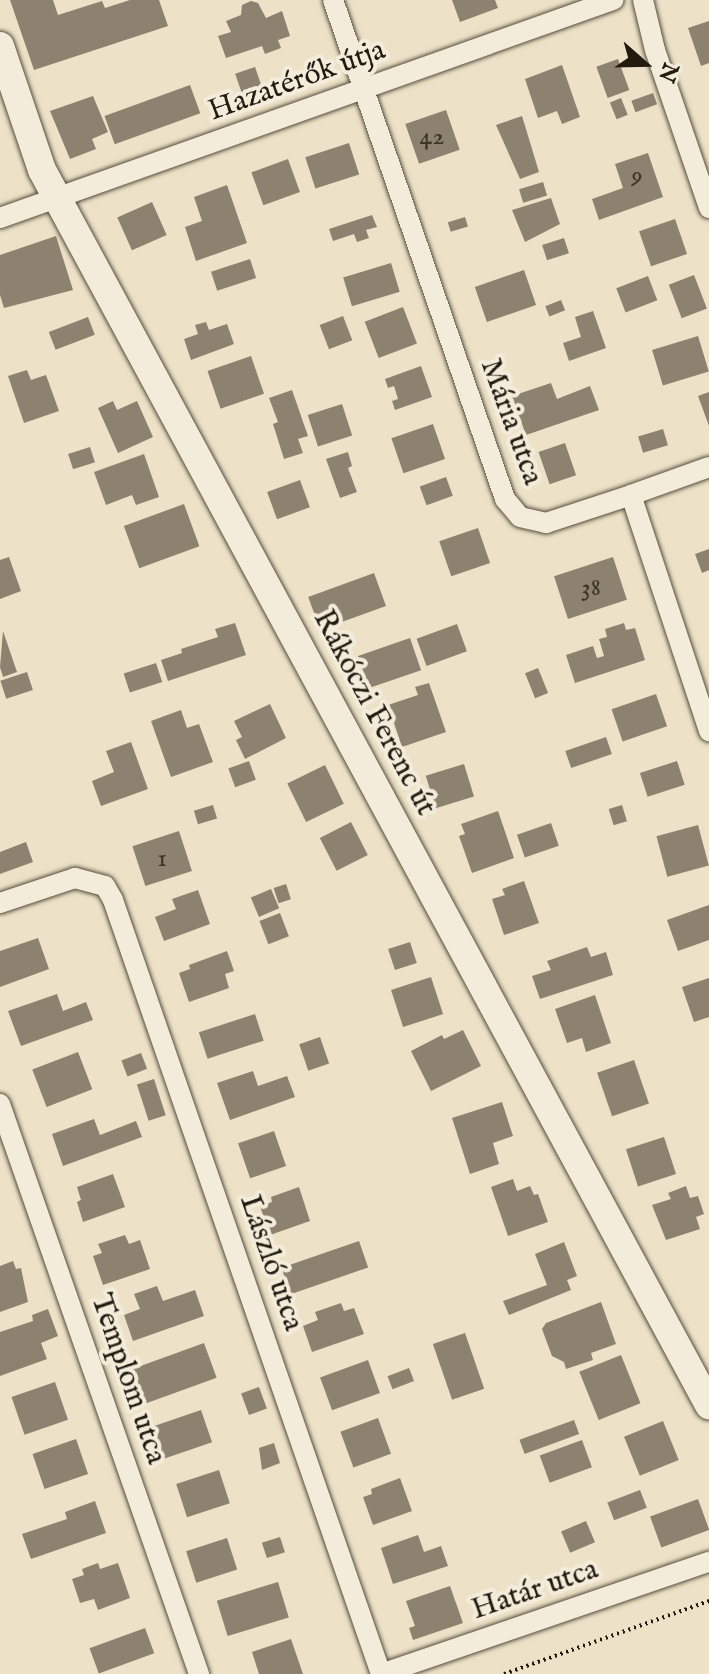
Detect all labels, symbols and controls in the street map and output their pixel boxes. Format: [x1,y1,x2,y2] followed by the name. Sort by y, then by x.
[605,24,685,104] north arrow
[204,32,390,130] street label: Hazatérők útja
[651,58,684,86] text: N
[420,121,444,153] house number: 42
[631,160,643,192] house number: 9
[472,354,550,490] street label: Mária utca
[581,572,601,604] house number: 38
[305,604,443,822] street label: Rákóczi Ferenc út
[157,843,167,875] house number: 1
[231,1190,311,1336] street label: László utca
[82,1289,174,1469] street label: Templom utca
[467,1552,603,1628] street label: Határ utca

